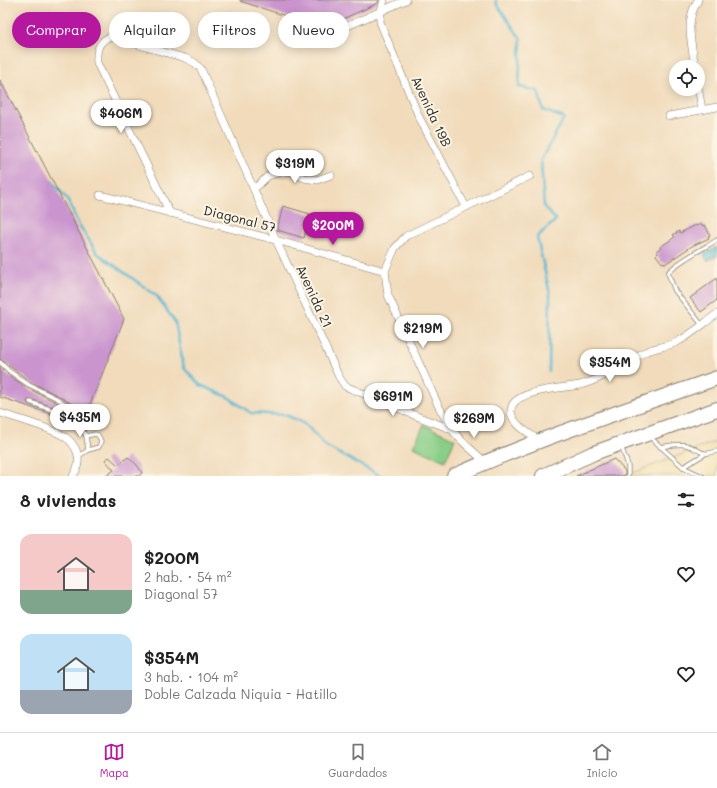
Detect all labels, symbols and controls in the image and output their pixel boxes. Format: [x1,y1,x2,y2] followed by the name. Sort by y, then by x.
[12,12,101,48] chip: Comprar
[109,12,190,48] chip: Alquilar
[198,12,270,48] chip: Filtros
[278,12,349,48] chip: Nuevo
[669,60,705,96] map controls
[669,60,705,96] button: locate
[408,73,456,149] street label: Avenida 19B
[93,100,149,134] pin: $406M
[99,104,143,121] text: $406M
[267,150,323,184] pin: $319M
[275,154,315,171] text: $319M
[202,201,278,235] street label: Diagonal 57
[305,212,361,246] pin: $200M
[312,216,354,233] text: $200M
[293,262,337,330] street label: Avenida 21
[395,315,451,349] pin: $219M
[403,319,443,336] text: $219M
[582,349,638,383] pin: $354M
[589,353,631,370] text: $354M
[365,383,421,417] pin: $691M
[373,387,413,404] text: $691M
[52,404,108,438] pin: $435M
[446,405,502,439] pin: $269M
[59,408,101,425] text: $435M
[453,409,495,426] text: $269M
[20,489,116,511] text: 8 viviendas
[675,489,697,511] icon: filters
[144,546,200,568] text: $200M
[52,550,100,598] icon: home
[675,563,697,585] icon: heart
[144,568,232,585] text: 2 hab. · 54 m²
[144,585,218,602] text: Diagonal 57
[144,646,199,668] text: $354M
[52,650,100,698] icon: home
[675,663,697,685] icon: heart
[144,668,238,685] text: 3 hab. · 104 m²
[144,685,337,702] text: Doble Calzada Niquia - Hatillo
[100,741,129,780] tab: Mapa
[328,741,387,780] tab: Guardados
[587,741,617,780] tab: Inicio

